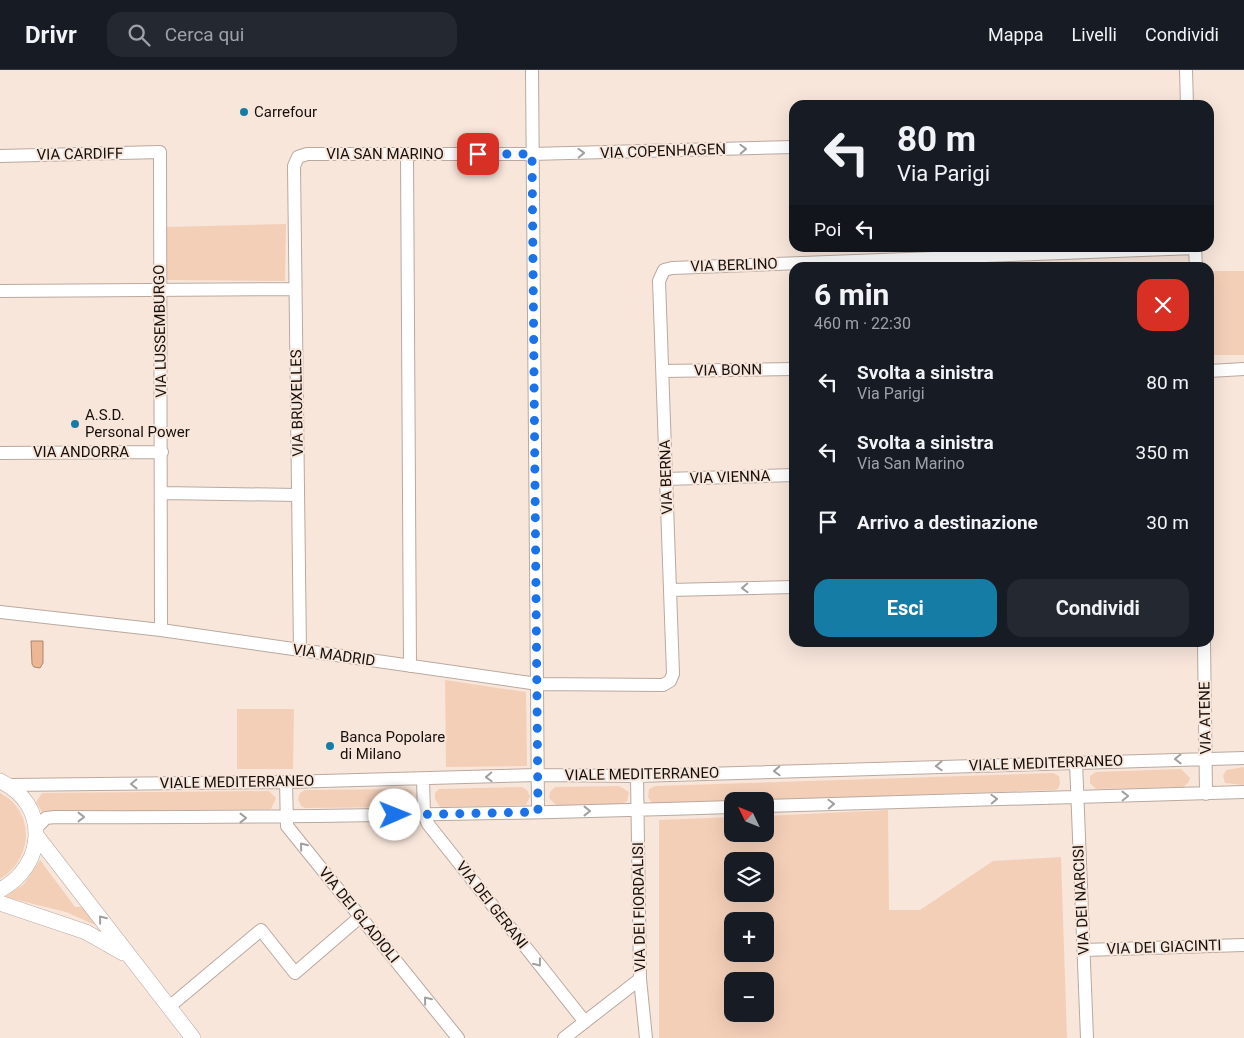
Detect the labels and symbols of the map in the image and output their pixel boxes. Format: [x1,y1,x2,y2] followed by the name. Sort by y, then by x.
[254,103,317,121] place label: Carrefour
[238,106,250,118] marker: Carrefour
[457,133,499,175] pin
[600,140,726,162] street label: VIA COPENHAGEN
[739,143,747,154] one-way arrow
[37,144,123,164] street label: VIA CARDIFF
[326,145,444,163] street label: VIA SAN MARINO
[577,148,585,158] one-way arrow
[690,254,778,276] street label: VIA BERLINO
[150,264,170,398] street label: VIA LUSSEMBURGO
[287,349,307,457] street label: VIA BRUXELLES
[694,360,762,380] street label: VIA BONN
[85,406,190,441] place label: A.S.D. Personal Power
[69,418,81,430] marker: A.S.D. Personal Power
[656,439,676,515] street label: VIA BERNA
[33,443,129,461] street label: VIA ANDORRA
[689,467,771,487] street label: VIA VIENNA
[741,583,748,593] one-way arrow
[292,640,376,670] street label: VIA MADRID
[1195,681,1215,755] street label: VIA ATENE
[340,728,445,763] place label: Banca Popolare di Milano
[324,740,336,752] marker: Banca Popolare di Milano
[968,751,1124,775] street label: VIALE MEDITERRANEO
[1174,754,1182,765] one-way arrow
[935,761,943,771] one-way arrow
[565,764,719,784] street label: VIALE MEDITERRANEO
[773,766,781,777] one-way arrow
[160,772,314,792] street label: VIALE MEDITERRANEO
[485,772,492,782] one-way arrow
[130,778,138,789] one-way arrow
[368,788,420,840] position arrow
[1121,790,1129,801] one-way arrow
[724,792,774,842] north arrow
[990,794,998,805] one-way arrow
[828,799,835,809] one-way arrow
[583,806,591,816] one-way arrow
[77,812,85,822] one-way arrow
[240,813,247,823] one-way arrow
[629,842,649,972] street label: VIA DEI FIORDALISI
[301,843,309,852] one-way arrow
[1069,845,1093,955] street label: VIA DEI NARCISI
[452,858,532,952] street label: VIA DEI GERANI
[315,863,403,967] street label: VIA DEI GLADIOLI
[100,916,108,925] one-way arrow
[1106,936,1222,958] street label: VIA DEI GIACINTI
[533,958,542,967] one-way arrow
[425,997,433,1006] one-way arrow

